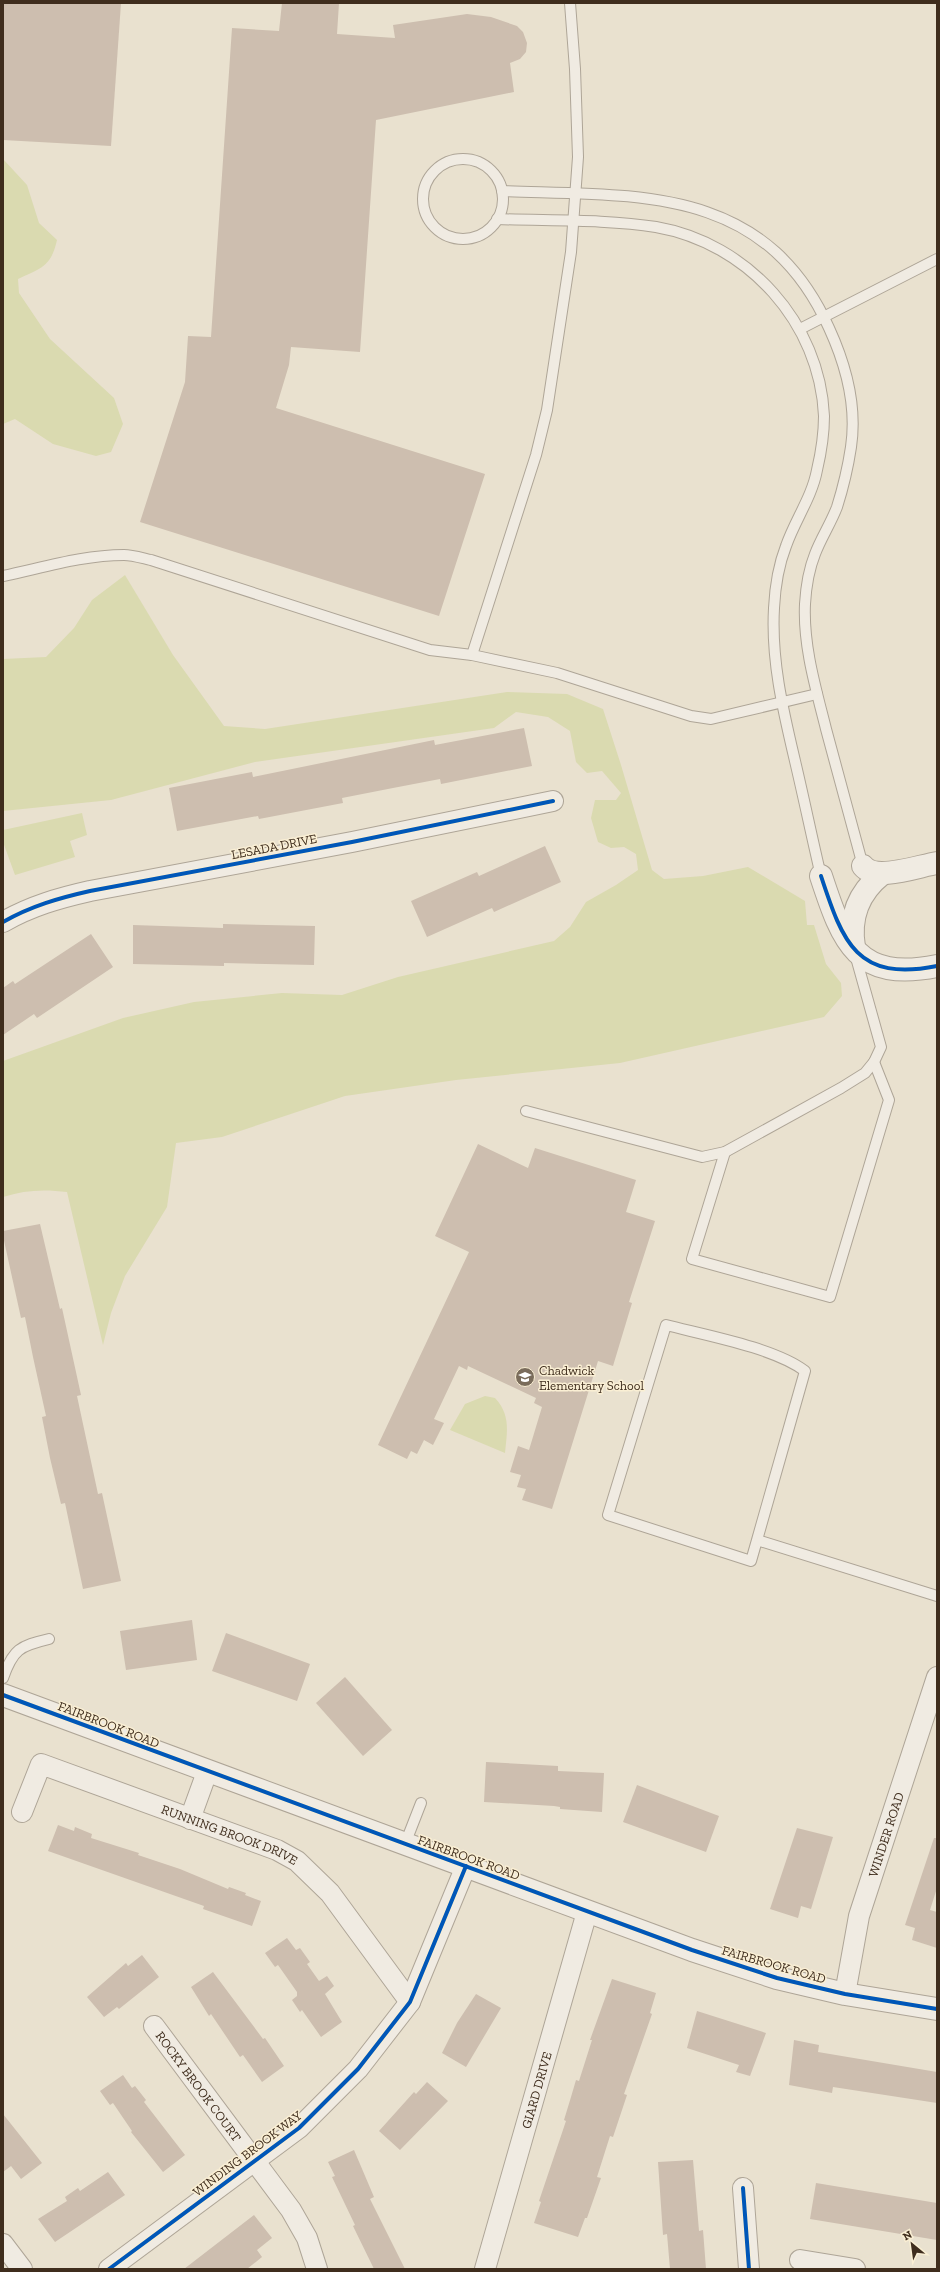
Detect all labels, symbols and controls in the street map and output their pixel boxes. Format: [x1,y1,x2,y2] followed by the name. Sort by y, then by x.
[230,831,318,862] street label: LESADA DRIVE
[539,1363,644,1393] place label: Chadwick Elementary School
[514,1366,536,1388] school or university icon: Chadwick Elementary School
[56,1698,162,1751] street label: FAIRBROOK ROAD
[865,1790,907,1879] street label: WINDER ROAD
[159,1802,301,1868] street label: RUNNING BROOK DRIVE
[416,1832,522,1883] street label: FAIRBROOK ROAD
[720,1942,828,1987] street label: FAIRBROOK ROAD
[152,2028,244,2144] street label: ROCKY BROOK COURT
[519,2050,555,2130] street label: GIARD DRIVE
[190,2108,305,2199] street label: WINDING BROOK WAY
[892,2224,932,2264] north arrow
[901,2228,915,2243] text: N

